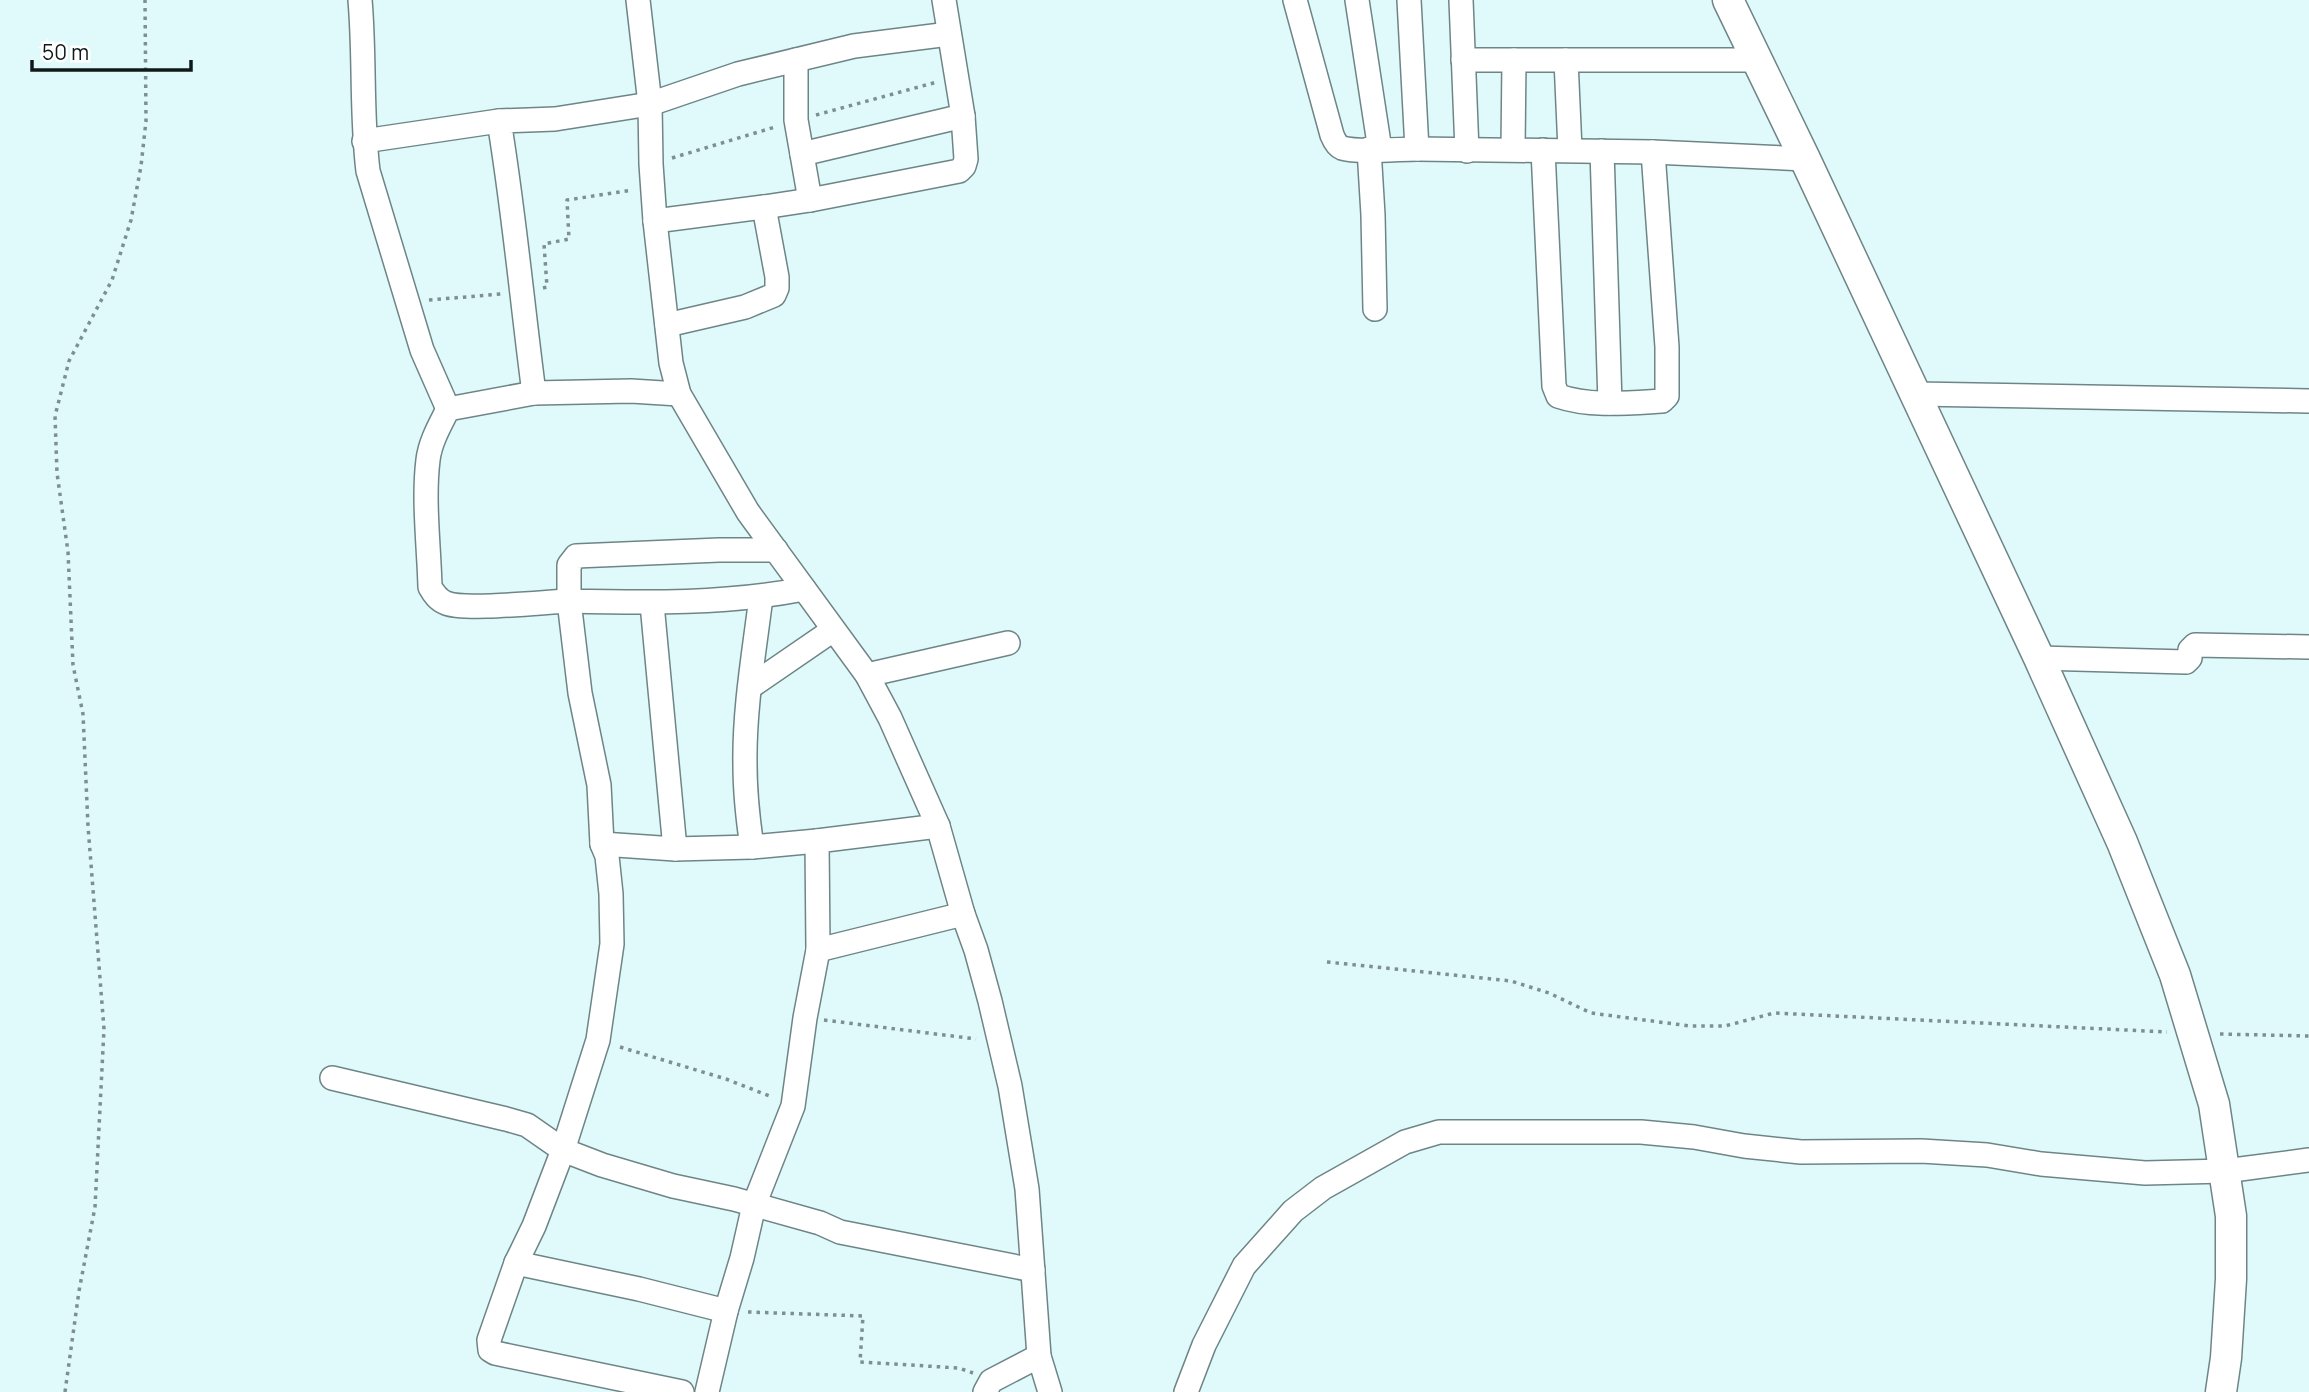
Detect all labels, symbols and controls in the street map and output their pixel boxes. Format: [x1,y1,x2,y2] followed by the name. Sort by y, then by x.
[32,28,191,72] scale bar
[42,38,89,66] text: 50 m

